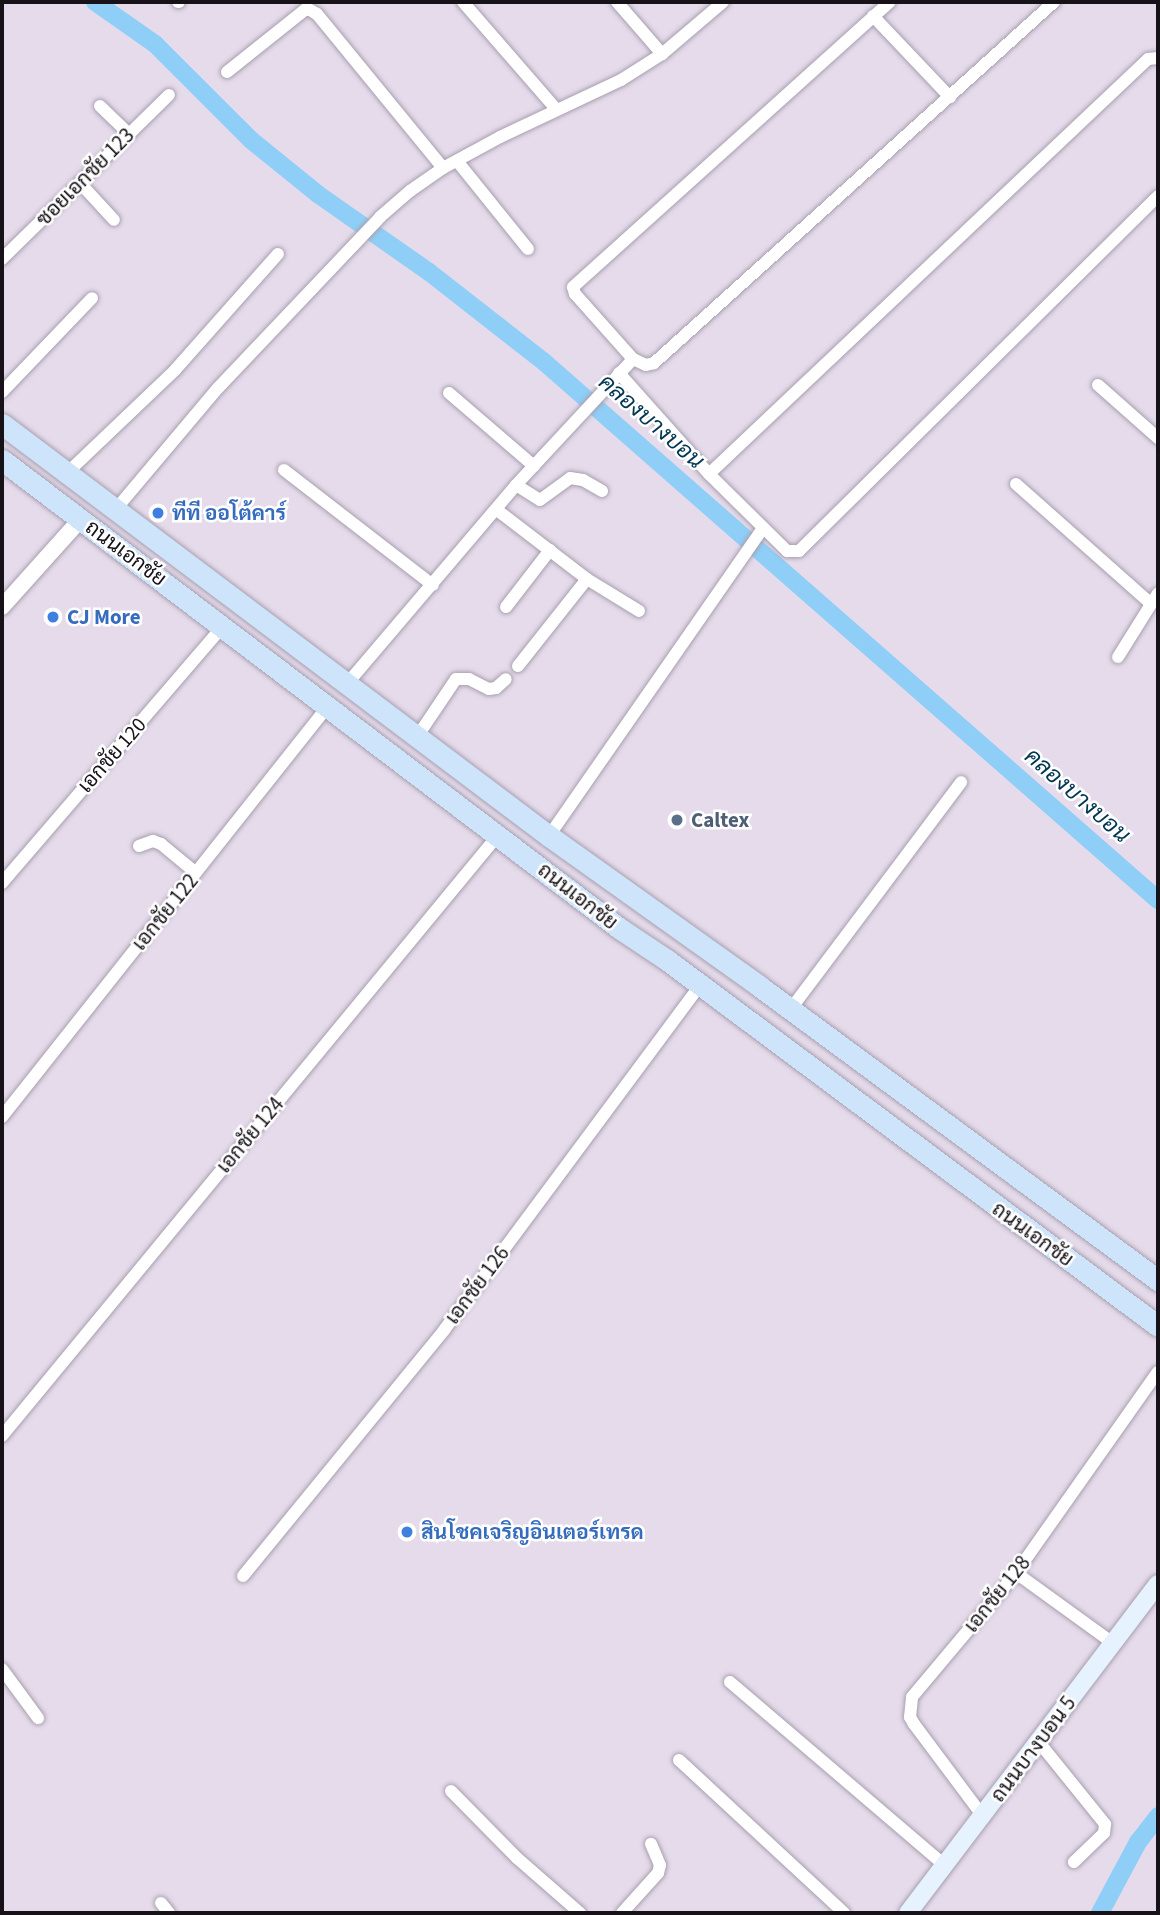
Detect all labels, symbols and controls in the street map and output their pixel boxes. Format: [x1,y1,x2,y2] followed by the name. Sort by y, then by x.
[31,123,139,231] street label: ซอยเอกชัย 123
[593,369,709,475] water label: คลองบางบอน
[172,500,286,526] place label: ทีที ออโต้คาร์
[150,505,166,521] marker: ทีที ออโต้คาร์
[81,514,171,592] street label: ถนนเอกชัย
[67,604,141,630] place label: CJ More
[45,609,61,625] marker: CJ More
[73,712,151,798] street label: เอกชัย 120
[1019,743,1135,849] water label: คลองบางบอน
[691,807,749,833] place label: Caltex
[669,812,685,828] marker: Caltex
[533,857,623,935] street label: ถนนเอกชัย
[127,869,203,955] street label: เอกชัย 122
[211,1092,289,1178] street label: เอกชัย 124
[987,1196,1079,1272] street label: ถนนเอกชัย
[439,1241,515,1329] street label: เอกชัย 126
[421,1519,644,1545] place label: สินโชคเจริญอินเตอร์เทรด
[399,1524,415,1540] marker: สินโชคเจริญอินเตอร์เทรด
[959,1551,1035,1637] street label: เอกชัย 128
[985,1691,1081,1807] street label: ถนนบางบอน 5

